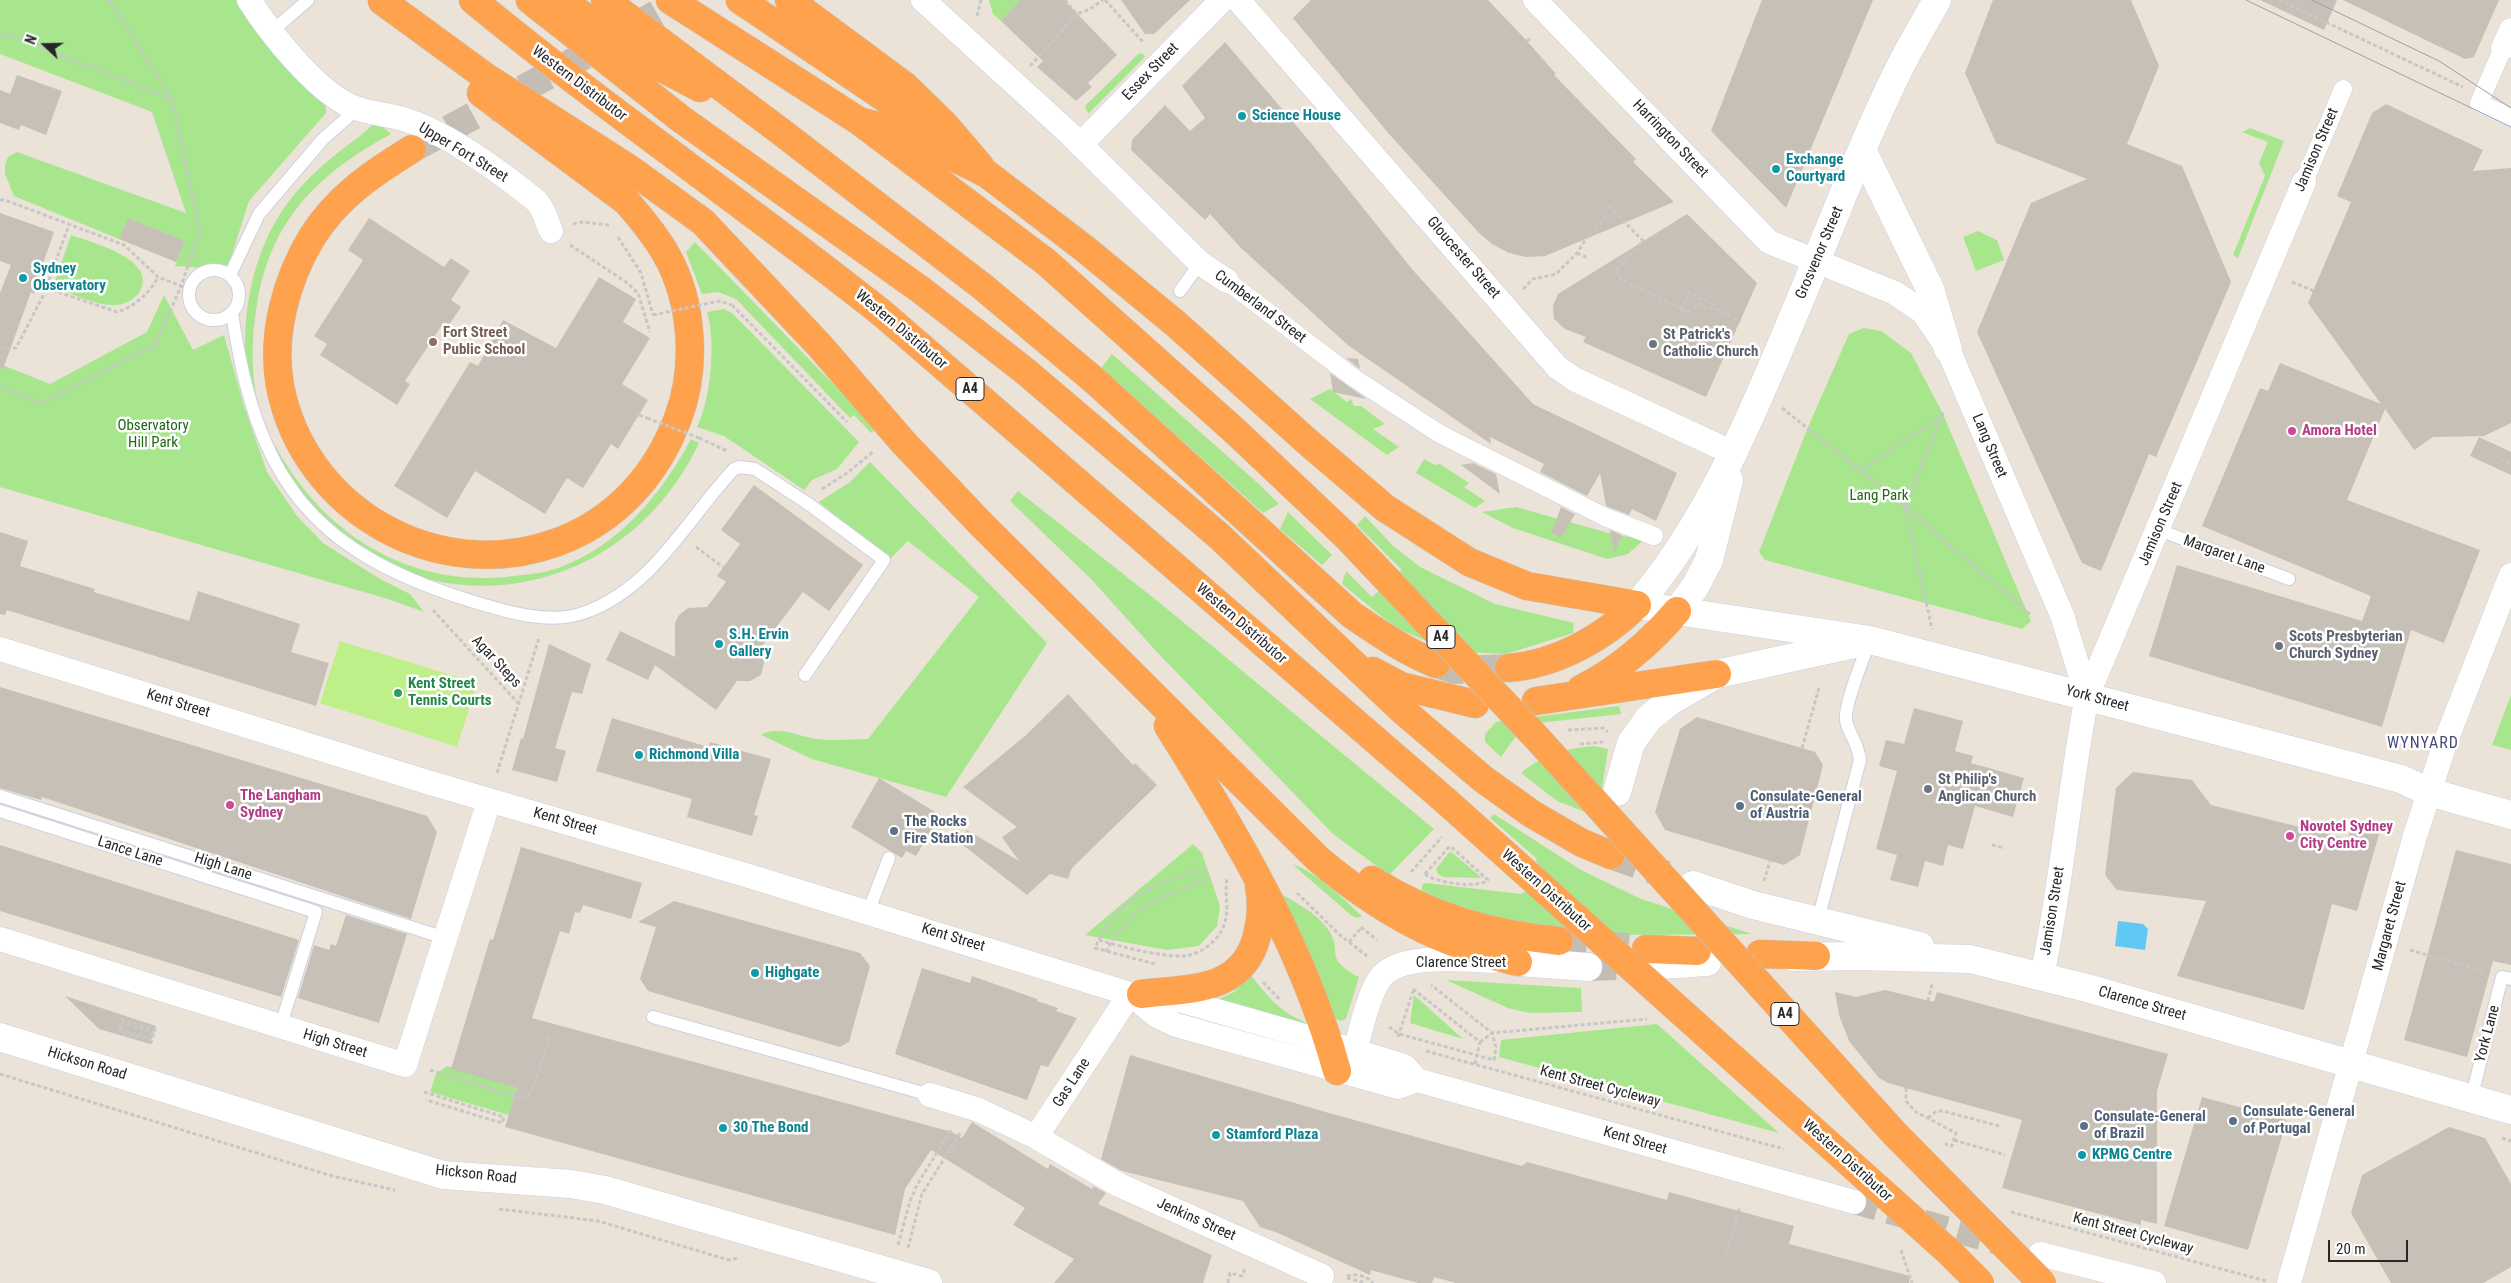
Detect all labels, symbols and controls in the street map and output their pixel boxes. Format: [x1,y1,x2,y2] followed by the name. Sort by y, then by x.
[20,20,70,70] north arrow
[22,33,40,47] text: N
[1119,39,1183,105] street label: Essex Street
[528,42,630,126] street label: Western Distributor
[1628,96,1712,182] street label: Harrington Street
[2291,105,2343,195] street label: Jamison Street
[1252,107,1341,125] place label: Science House
[1236,110,1248,122] marker: Science House
[415,119,511,187] street label: Upper Fort Street
[1786,151,1845,186] place label: Exchange Courtyard
[1770,163,1782,175] marker: Exchange Courtyard
[1792,204,1848,302] street label: Grosvenor Street
[1423,213,1503,303] street label: Gloucester Street
[33,260,106,295] place label: Sydney Observatory
[1211,267,1309,347] street label: Cumberland Street
[17,272,29,284] marker: Sydney Observatory
[851,286,951,374] street label: Western Distributor
[443,324,525,359] place label: Fort Street Public School
[1663,326,1758,361] place label: St Patrick's Catholic Church
[427,336,439,348] marker: Fort Street Public School
[1647,338,1659,350] marker: St Patrick's Catholic Church
[956,378,984,400] road number: A4
[1968,411,2010,481] street label: Lang Street
[117,417,189,452] park label: Observatory Hill Park
[2302,422,2377,440] place label: Amora Hotel
[2286,425,2298,437] marker: Amora Hotel
[2135,479,2187,569] street label: Jamison Street
[1849,487,1909,505] park label: Lang Park
[2181,532,2267,578] street label: Margaret Lane
[1192,580,1290,668] street label: Western Distributor
[729,626,789,661] place label: S.H. Ervin Gallery
[1427,626,1455,649] road number: A4
[2289,628,2403,663] place label: Scots Presbyterian Church Sydney
[467,632,525,692] street label: Agar Steps
[713,638,725,650] marker: S.H. Ervin Gallery
[2273,640,2285,652] marker: Scots Presbyterian Church Sydney
[408,675,492,710] place label: Kent Street Tennis Courts
[2063,682,2131,716] street label: York Street
[144,686,212,722] street label: Kent Street
[392,687,404,699] marker: Kent Street Tennis Courts
[2386,734,2460,754] district label: WYNYARD
[649,746,739,764] place label: Richmond Villa
[633,749,645,761] marker: Richmond Villa
[1938,771,2036,806] place label: St Philip's Anglican Church
[1922,783,1934,795] marker: St Philip's Anglican Church
[240,787,321,822] place label: The Langham Sydney
[1750,788,1862,823] place label: Consulate-General of Austria
[224,799,236,811] marker: The Langham Sydney
[1734,800,1746,812] marker: Consulate-General of Austria
[531,804,599,840] street label: Kent Street
[904,813,973,848] place label: The Rocks Fire Station
[2300,818,2393,853] place label: Novotel Sydney City Centre
[888,825,900,837] marker: The Rocks Fire Station
[2284,830,2296,842] marker: Novotel Sydney City Centre
[95,833,165,871] street label: Lance Lane
[1498,846,1594,936] street label: Western Distributor
[192,849,254,885] street label: High Lane
[2037,865,2069,957] street label: Jamison Street
[2369,879,2411,973] street label: Margaret Street
[919,920,987,956] street label: Kent Street
[1416,954,1506,972] street label: Clarence Street
[765,964,819,982] place label: Highgate
[749,967,761,979] marker: Highgate
[2096,983,2188,1025] street label: Clarence Street
[1771,1002,1799,1026] road number: A4
[2472,1004,2504,1064] street label: York Lane
[301,1026,369,1062] street label: High Street
[45,1043,129,1085] street label: Hickson Road
[1049,1055,1095,1111] street label: Gas Lane
[1538,1062,1662,1112] street label: Kent Street Cycleway
[2243,1103,2355,1138] place label: Consulate-General of Portugal
[2094,1108,2206,1143] place label: Consulate-General of Brazil
[2227,1115,2239,1127] marker: Consulate-General of Portugal
[1799,1116,1895,1206] street label: Western Distributor
[733,1119,808,1137] place label: 30 The Bond
[2078,1120,2090,1132] marker: Consulate-General of Brazil
[717,1122,729,1134] marker: 30 The Bond
[1601,1123,1669,1159] street label: Kent Street
[1226,1126,1318,1144] place label: Stamford Plaza
[1210,1129,1222,1141] marker: Stamford Plaza
[2092,1146,2172,1164] place label: KPMG Centre
[2076,1149,2088,1161] marker: KPMG Centre
[434,1162,518,1188] street label: Hickson Road
[1154,1195,1238,1245] street label: Jenkins Street
[2071,1209,2195,1259] street label: Kent Street Cycleway
[2331,1230,2411,1262] scale bar
[2336,1240,2366,1258] text: 20 m

